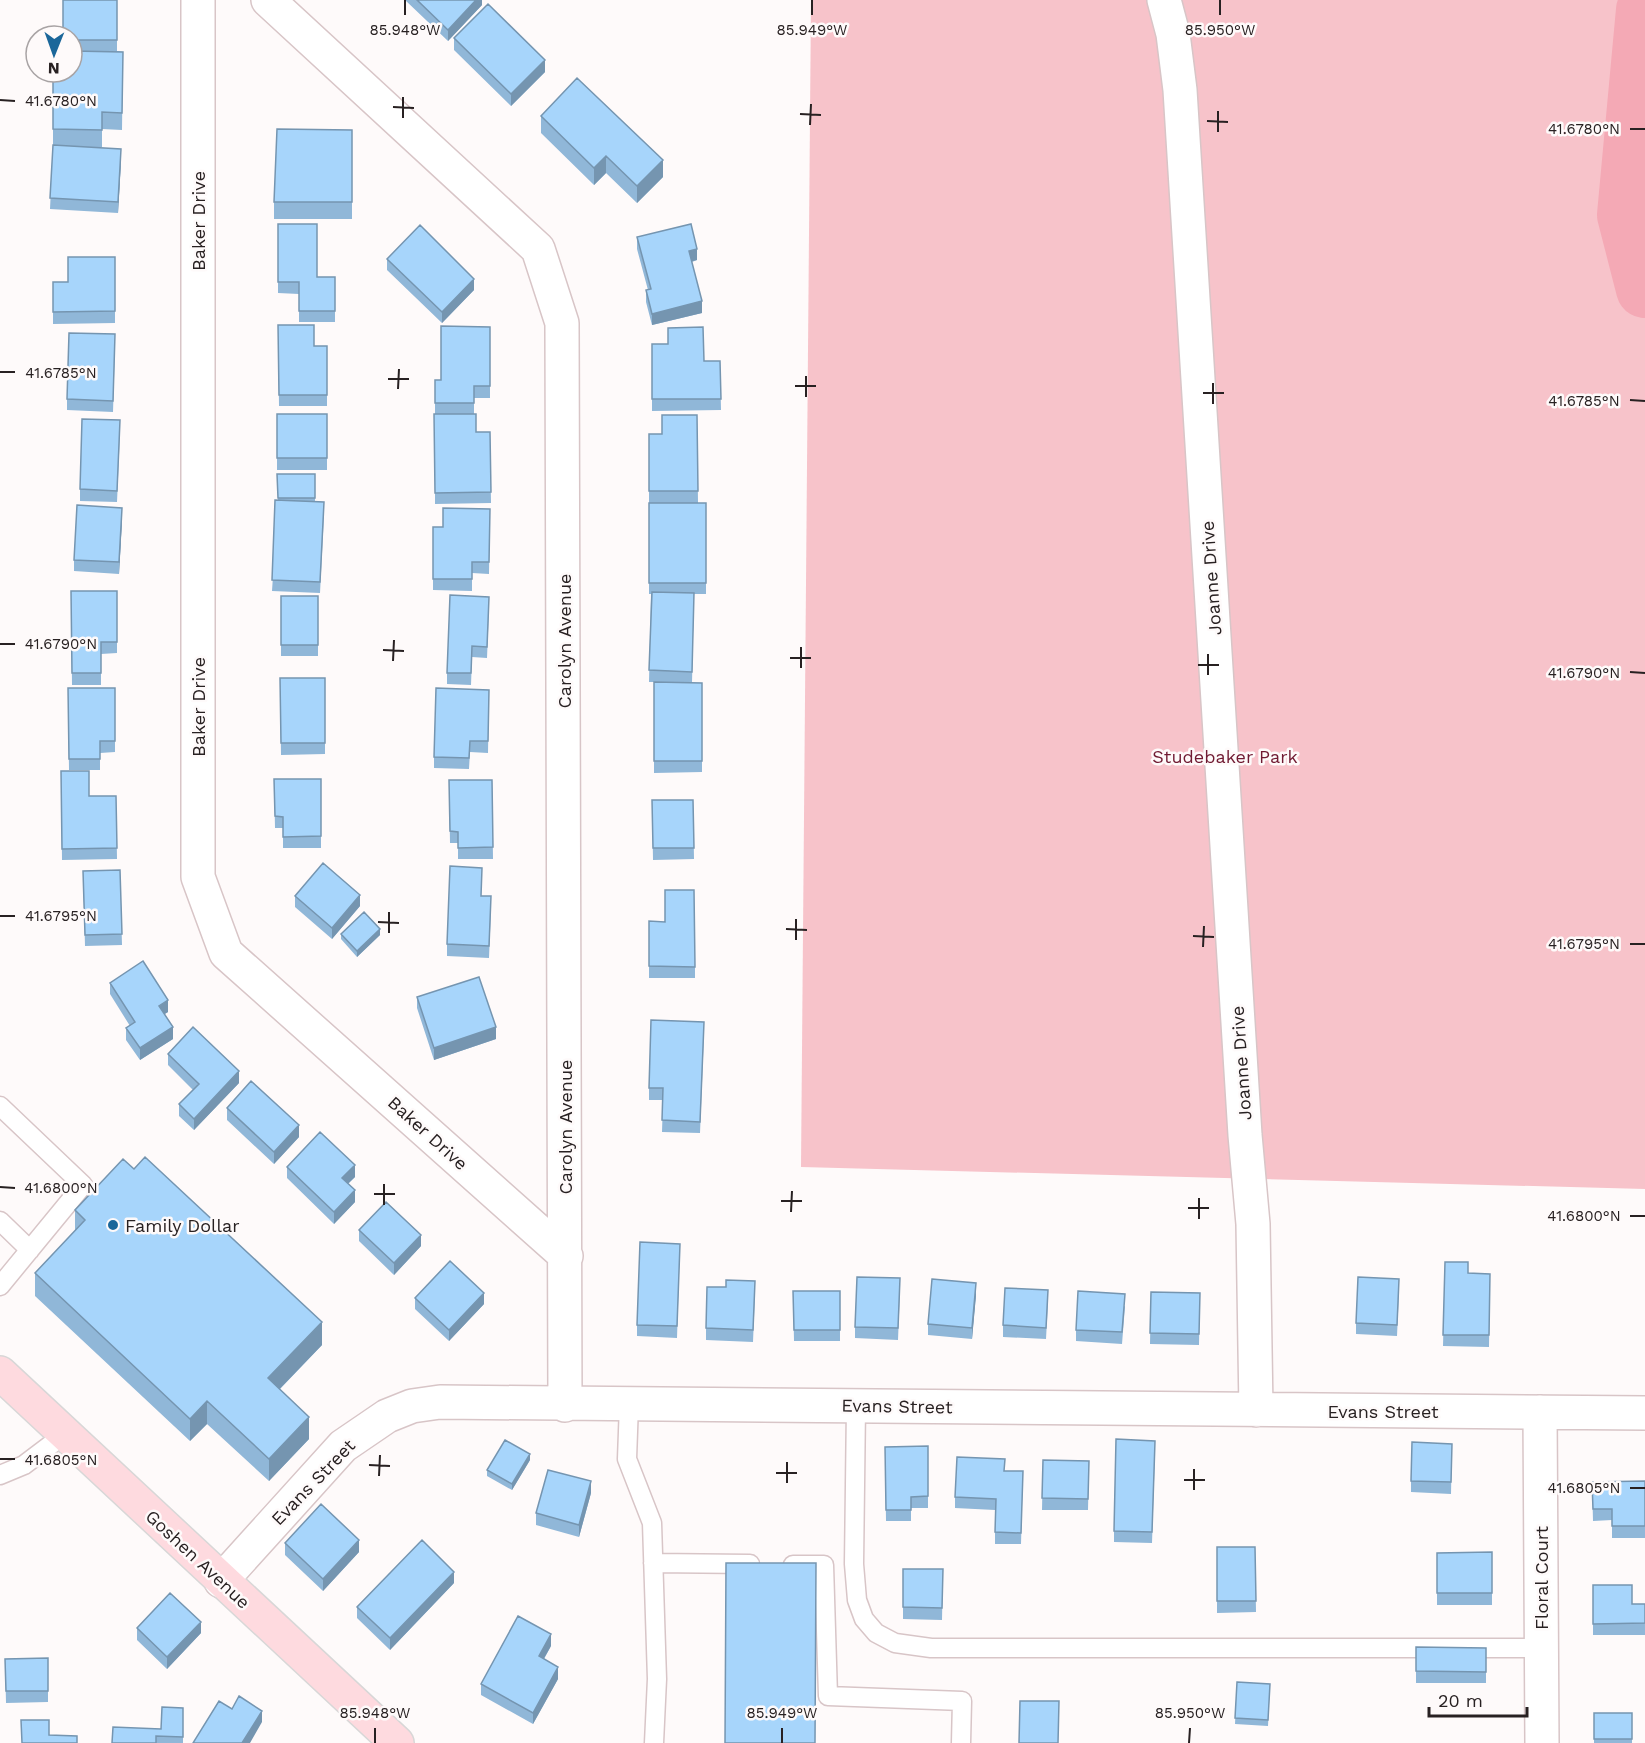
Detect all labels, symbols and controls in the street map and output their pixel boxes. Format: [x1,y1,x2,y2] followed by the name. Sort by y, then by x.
[370,21,440,39] text: 85.948°W
[777,21,847,39] text: 85.949°W
[1185,21,1255,39] text: 85.950°W
[24,24,84,84] north arrow
[48,59,60,78] text: N
[25,92,97,110] text: 41.6780°N
[1548,120,1620,138] text: 41.6780°N
[188,171,209,271] street label: Baker Drive
[25,364,97,382] text: 41.6785°N
[1548,392,1620,410] text: 41.6785°N
[1197,520,1225,636] street label: Joanne Drive
[554,574,575,708] street label: Carolyn Avenue
[25,635,97,653] text: 41.6790°N
[188,657,209,757] street label: Baker Drive
[1548,664,1620,682] text: 41.6790°N
[1152,746,1298,767] park label: Studebaker Park
[25,907,97,925] text: 41.6795°N
[1548,935,1620,953] text: 41.6795°N
[1227,1005,1255,1121] street label: Joanne Drive
[555,1060,576,1194] street label: Carolyn Avenue
[384,1092,472,1174] street label: Baker Drive
[24,1179,98,1197] text: 41.6800°N
[1547,1207,1621,1225] text: 41.6800°N
[125,1215,240,1236] place label: Family Dollar
[106,1218,120,1232] marker: Family Dollar
[841,1395,953,1417] street label: Evans Street
[1327,1401,1439,1422] street label: Evans Street
[267,1434,359,1529] street label: Evans Street
[25,1451,97,1469] text: 41.6805°N
[1548,1479,1620,1497] text: 41.6805°N
[141,1505,255,1613] street label: Goshen Avenue
[1531,1525,1552,1630] street label: Floral Court
[1429,1680,1526,1718] scale bar
[1438,1690,1483,1711] text: 20 m
[340,1704,410,1722] text: 85.948°W
[747,1704,817,1722] text: 85.949°W
[1155,1704,1225,1722] text: 85.950°W

